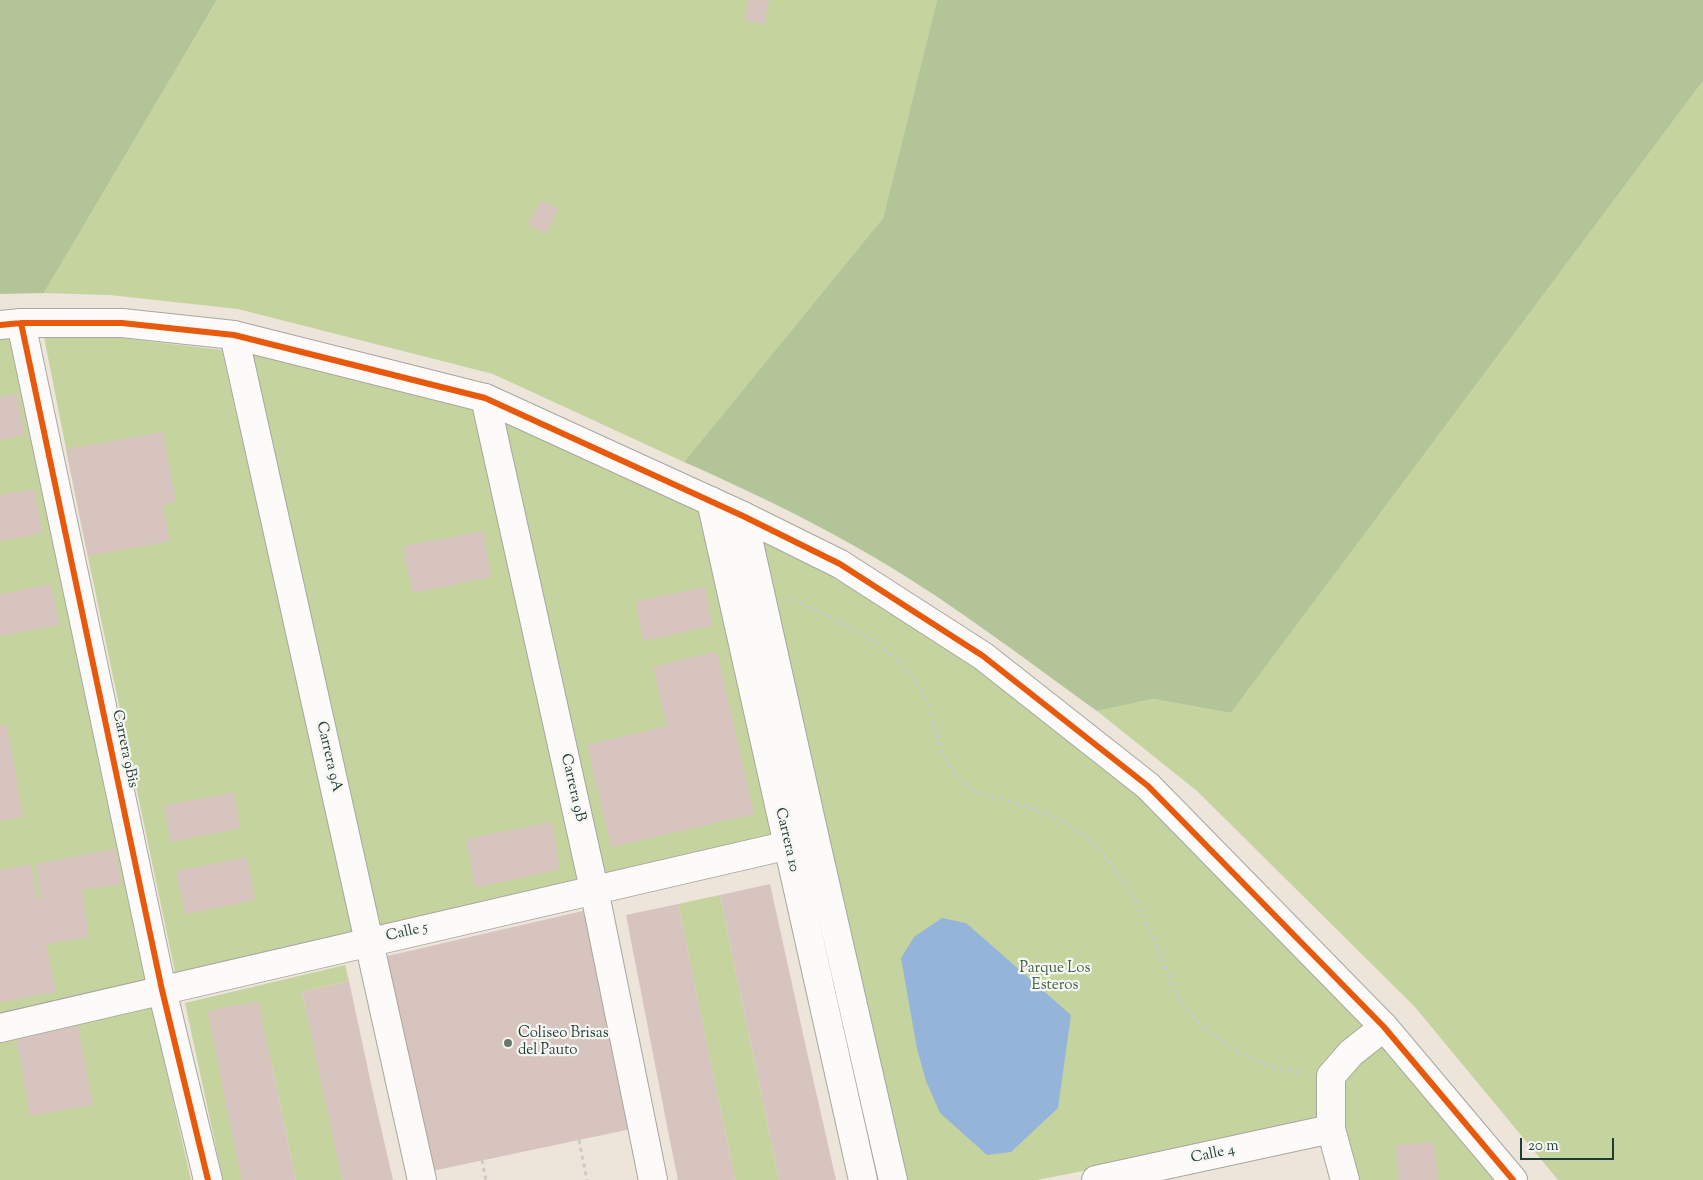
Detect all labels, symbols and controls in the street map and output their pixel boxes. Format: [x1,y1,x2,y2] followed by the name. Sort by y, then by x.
[107,708,141,790] street label: Carrera 9Bis
[311,720,345,794] street label: Carrera 9A
[555,752,589,824] street label: Carrera 9B
[770,806,802,874] street label: Carrera 10
[384,919,430,947] street label: Calle 5
[1020,960,1090,995] park label: Parque Los Esteros
[518,1025,609,1060] place label: Coliseo Brisas del Pauto
[502,1037,514,1049] marker: Coliseo Brisas del Pauto
[1523,1128,1617,1160] scale bar
[1528,1136,1559,1157] text: 20 m
[1189,1142,1237,1168] street label: Calle 4

